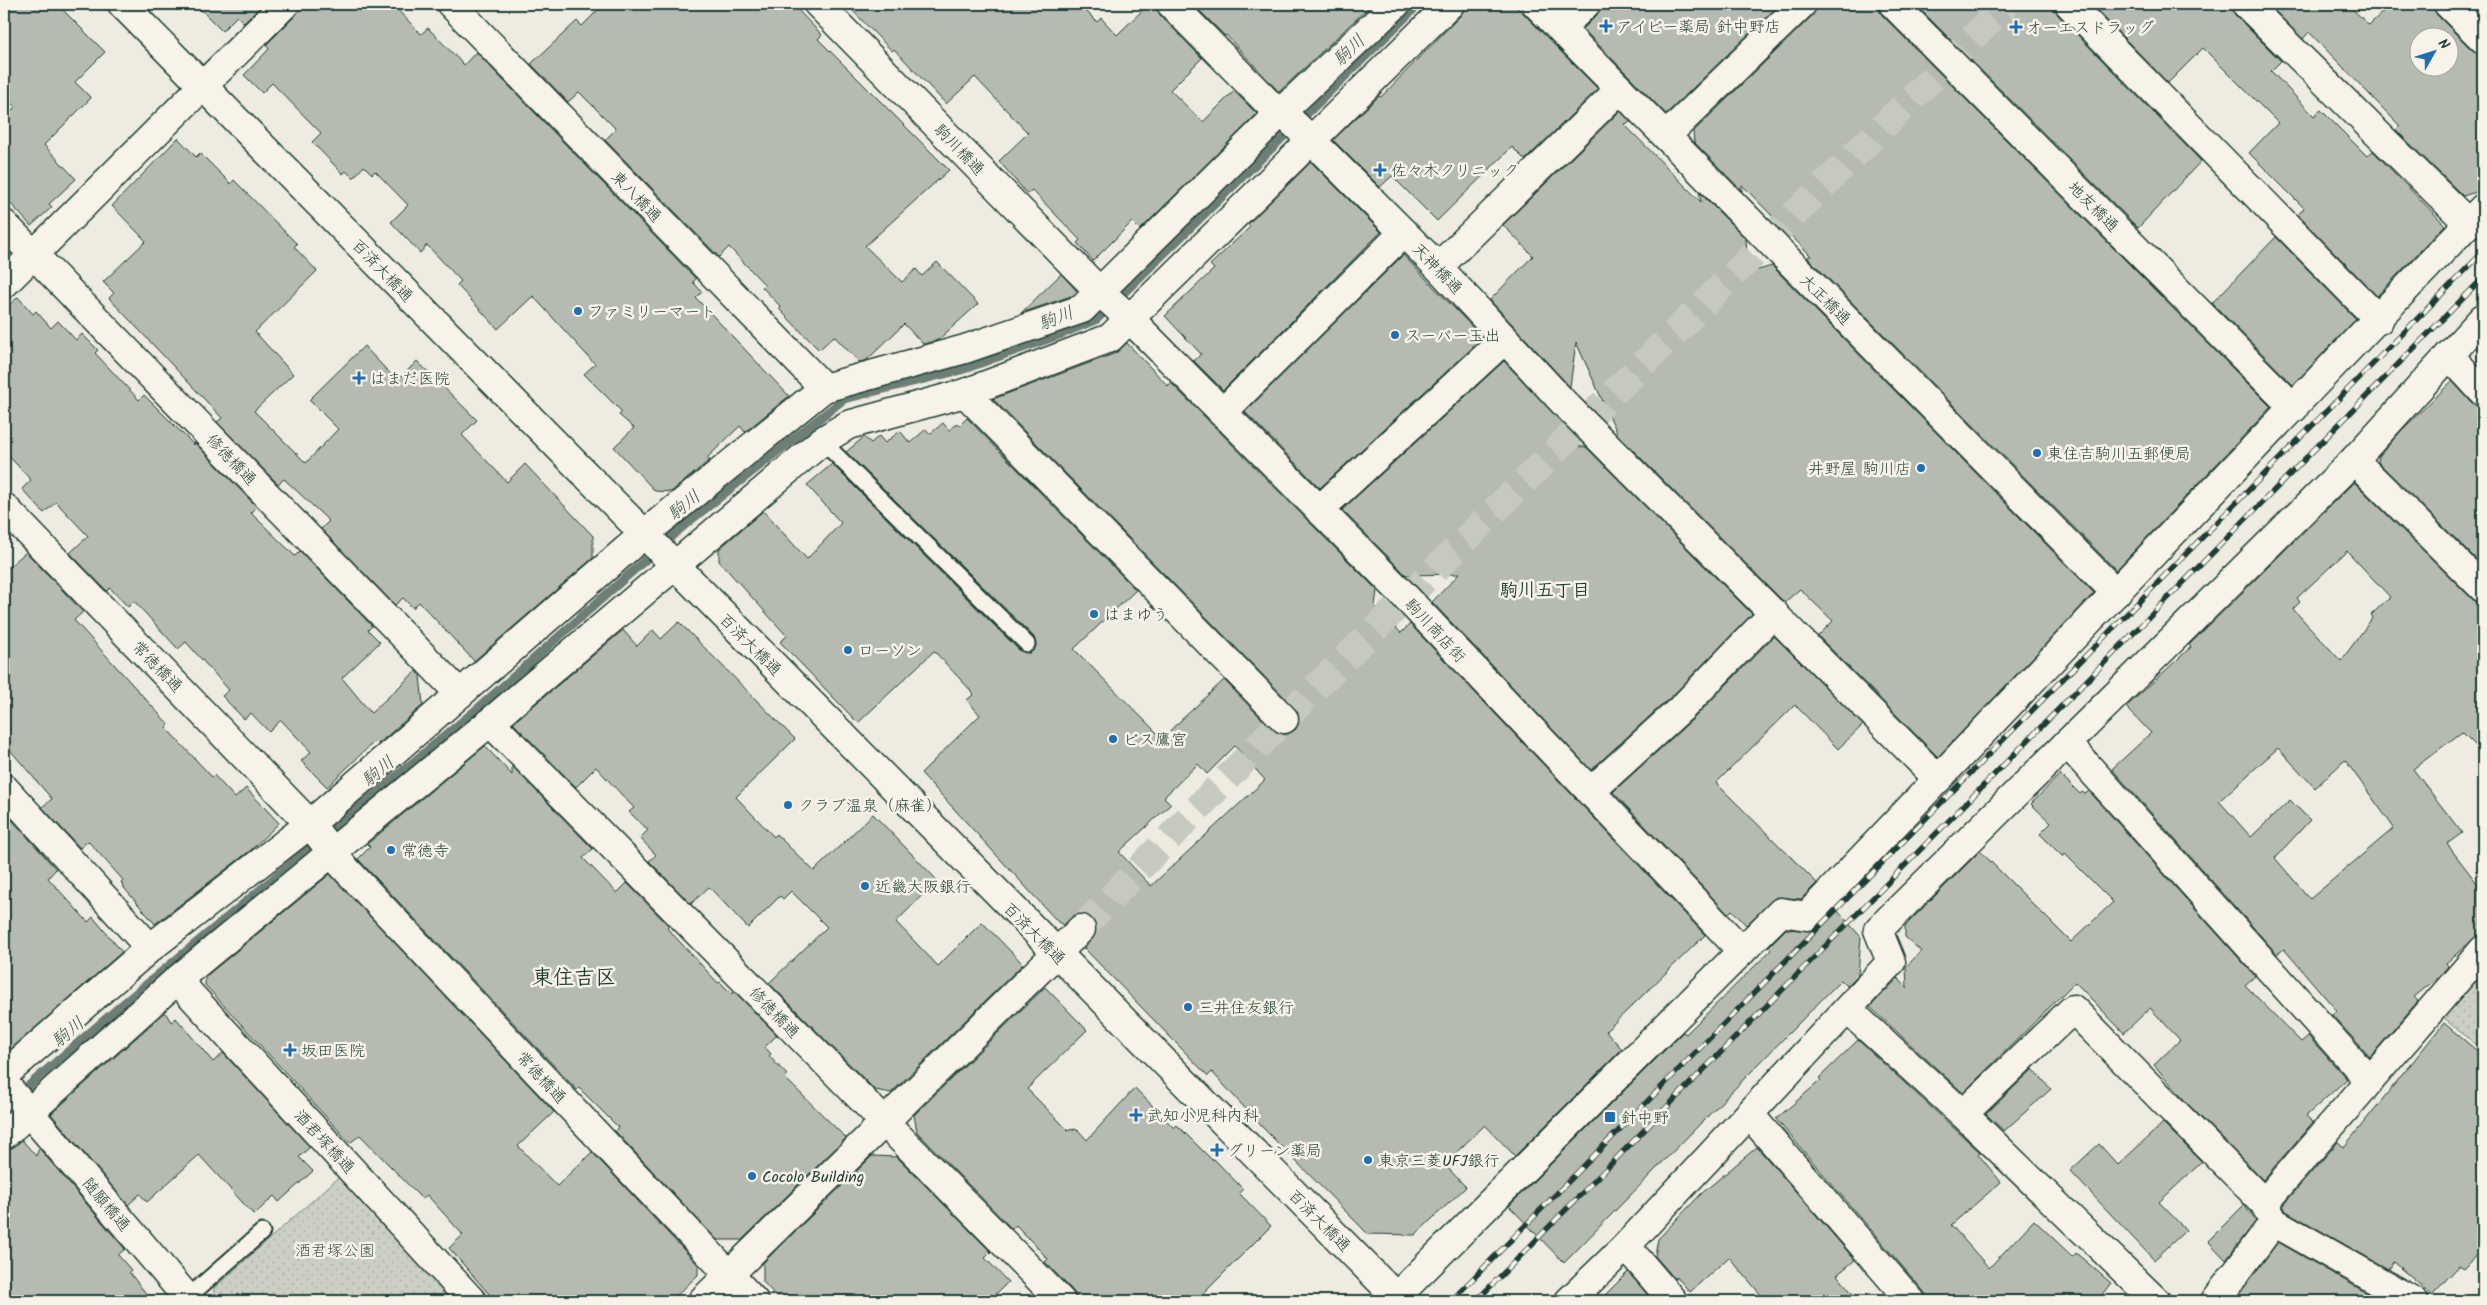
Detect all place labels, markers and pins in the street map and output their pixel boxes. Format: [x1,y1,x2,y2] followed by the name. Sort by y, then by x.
[1616,15,1781,40] place label: アイビー薬局 針中野店
[2026,16,2154,41] place label: オーエスドラッグ
[1600,20,1612,32] marker: アイビー薬局 針中野店
[2010,21,2022,33] marker: オーエスドラッグ
[1391,159,1519,184] place label: 佐々木クリニック
[1373,163,1387,177] marker: 佐々木クリニック
[588,300,716,325] place label: ファミリーマート
[572,305,584,317] marker: ファミリーマート
[1405,324,1500,349] place label: スーパー玉出
[1389,329,1401,341] marker: スーパー玉出
[370,367,450,392] place label: はまだ医院
[352,371,366,385] marker: はまだ医院
[2047,442,2191,467] place label: 東住吉駒川五郵便局
[2031,447,2043,459] marker: 東住吉駒川五郵便局
[1809,457,1911,482] place label: 井野屋 駒川店
[1915,462,1927,474] marker: 井野屋 駒川店
[1104,603,1168,628] place label: はまゆう
[1088,608,1100,620] marker: はまゆう
[858,639,922,664] place label: ローソン
[842,644,854,656] marker: ローソン
[1123,728,1187,753] place label: ビス鷹宮
[1107,733,1119,745] marker: ビス鷹宮
[798,794,942,819] place label: クラブ温泉（麻雀）
[782,799,794,811] marker: クラブ温泉（麻雀）
[401,839,449,864] place label: 常徳寺
[385,844,397,856] marker: 常徳寺
[875,875,971,900] place label: 近畿大阪銀行
[859,880,871,892] marker: 近畿大阪銀行
[1198,996,1294,1021] place label: 三井住友銀行
[1182,1001,1194,1013] marker: 三井住友銀行
[301,1039,365,1064] place label: 坂田医院
[283,1043,297,1057] marker: 坂田医院
[1147,1104,1259,1129] place label: 武知小児科内科
[1621,1106,1669,1131] place label: 針中野
[1129,1108,1143,1122] marker: 武知小児科内科
[1603,1110,1617,1124] marker: 針中野
[1227,1139,1322,1164] place label: グリーン薬局
[1211,1144,1223,1156] marker: グリーン薬局
[1378,1149,1499,1174] place label: 東京三菱UFJ銀行
[1362,1154,1374,1166] marker: 東京三菱UFJ銀行
[762,1165,864,1190] place label: Cocolo Building
[746,1170,758,1182] marker: Cocolo Building

